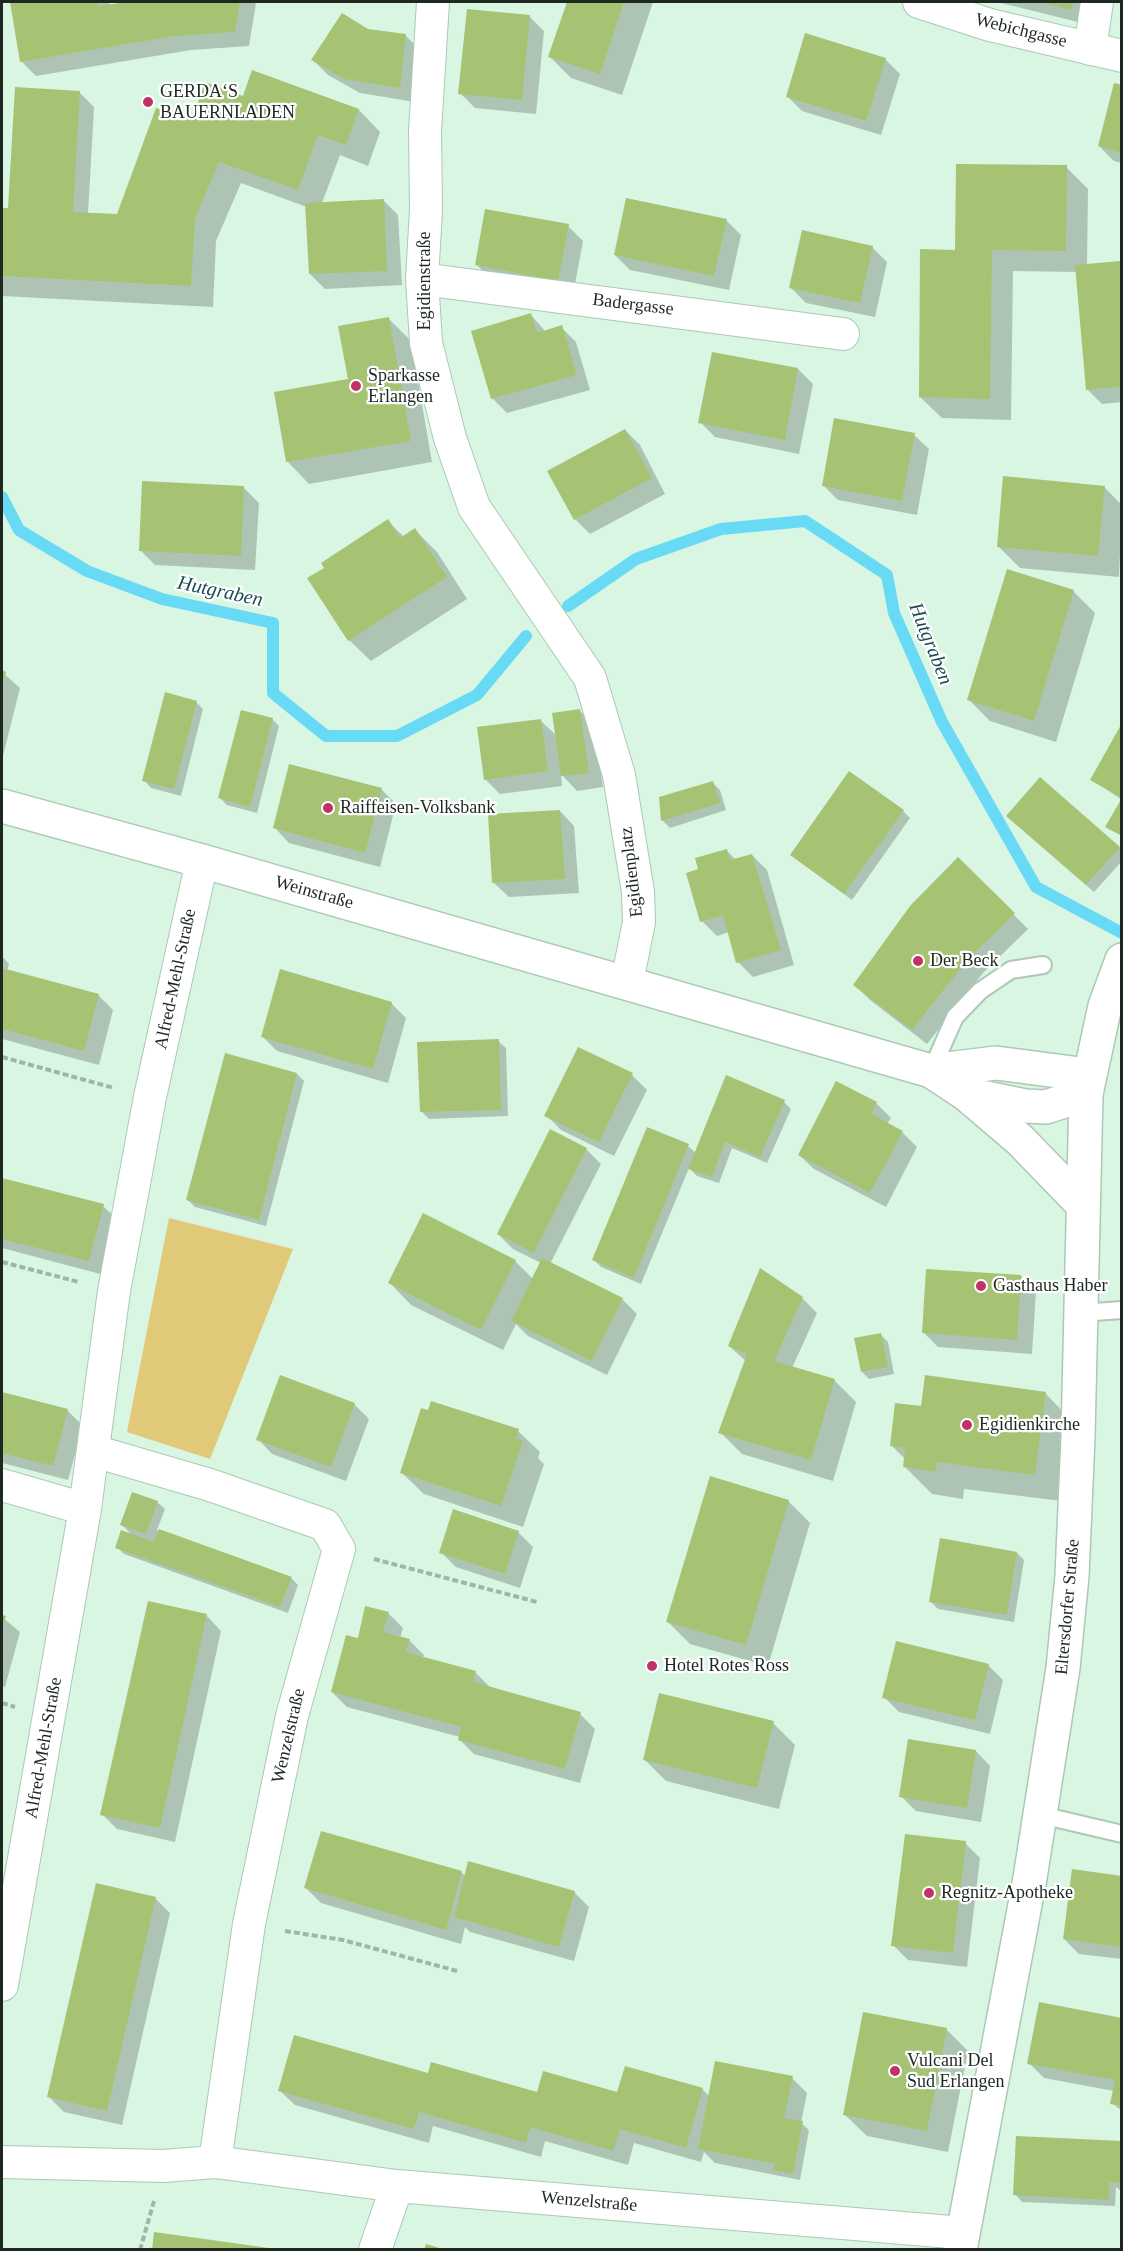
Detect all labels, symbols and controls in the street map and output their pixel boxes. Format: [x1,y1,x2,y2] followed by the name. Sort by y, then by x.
[973,9,1069,53] street label: Webichgasse
[160,81,295,124] place label: GERDA‘S BAUERNLADEN
[141,95,155,109] marker: GERDA‘S BAUERNLADEN
[414,232,436,330] street label: Egidienstraße
[591,289,675,321] street label: Badergasse
[368,365,440,407] place label: Sparkasse Erlangen
[349,379,363,393] marker: Sparkasse Erlangen
[175,571,265,613] water label: Hutgraben
[903,599,957,689] water label: Hutgraben
[340,797,495,819] place label: Raiffeisen-Volksbank
[321,801,335,815] marker: Raiffeisen-Volksbank
[616,826,648,918] street label: Egidienplatz
[272,872,356,914] street label: Weinstraße
[151,907,201,1051] street label: Alfred-Mehl-Straße
[930,950,998,972] place label: Der Beck
[911,954,925,968] marker: Der Beck
[993,1275,1107,1297] place label: Gasthaus Haber
[974,1279,988,1293] marker: Gasthaus Haber
[979,1414,1080,1436] place label: Egidienkirche
[960,1418,974,1432] marker: Egidienkirche
[1051,1538,1085,1676] street label: Eltersdorfer Straße
[664,1655,789,1677] place label: Hotel Rotes Ross
[645,1659,659,1673] marker: Hotel Rotes Ross
[21,1676,67,1820] street label: Alfred-Mehl-Straße
[268,1687,310,1785] street label: Wenzelstraße
[941,1882,1073,1904] place label: Regnitz-Apotheke
[922,1886,936,1900] marker: Regnitz-Apotheke
[907,2050,1004,2092] place label: Vulcani Del Sud Erlangen
[888,2064,902,2078] marker: Vulcani Del Sud Erlangen
[540,2187,638,2217] street label: Wenzelstraße

